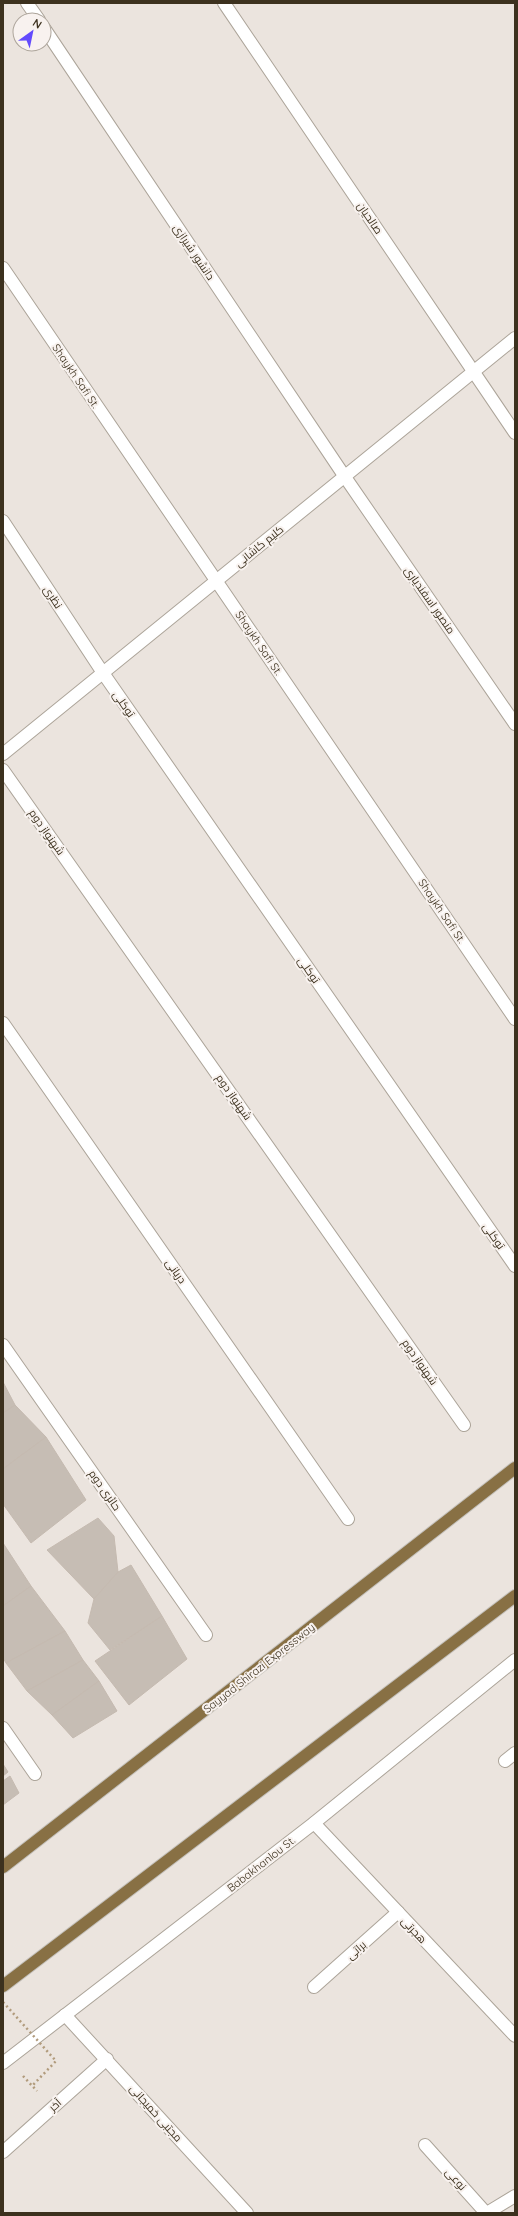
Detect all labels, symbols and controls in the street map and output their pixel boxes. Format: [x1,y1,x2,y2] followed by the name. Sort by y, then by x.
[12,12,52,52] north arrow
[30,16,45,32] text: N
[354,199,386,237] street label: صالحیان
[170,221,218,283] street label: دانشور شیرازی
[49,341,103,411] street label: Shaykh Safi St.
[232,522,287,571] street label: کلیم کاشانی
[402,564,458,636] street label: منصور اسفندیاری
[41,583,66,611] street label: نظری
[232,608,286,678] street label: Shaykh Safi St.
[110,688,138,720] street label: توکلی
[25,806,68,858] street label: شهنواز دوم
[415,876,469,946] street label: Shaykh Safi St.
[295,954,323,986] street label: توکلی
[212,1071,255,1123] street label: شهنواز دوم
[480,1220,508,1252] street label: توکلی
[163,1256,189,1286] street label: دریانی
[398,1336,441,1388] street label: شهنواز دوم
[85,1467,124,1514] street label: حائری دوم
[200,1620,318,1716] street label: Sayyad Shirazi Expressway
[224,1833,298,1895] street label: Babakhanlou St.
[398,1914,430,1946] street label: هجرتی
[343,1938,369,1962] street label: براتی
[127,2081,185,2145] street label: مجتبی خمیجانی
[45,2096,64,2115] street label: آخر
[442,2165,470,2193] street label: نوعی

